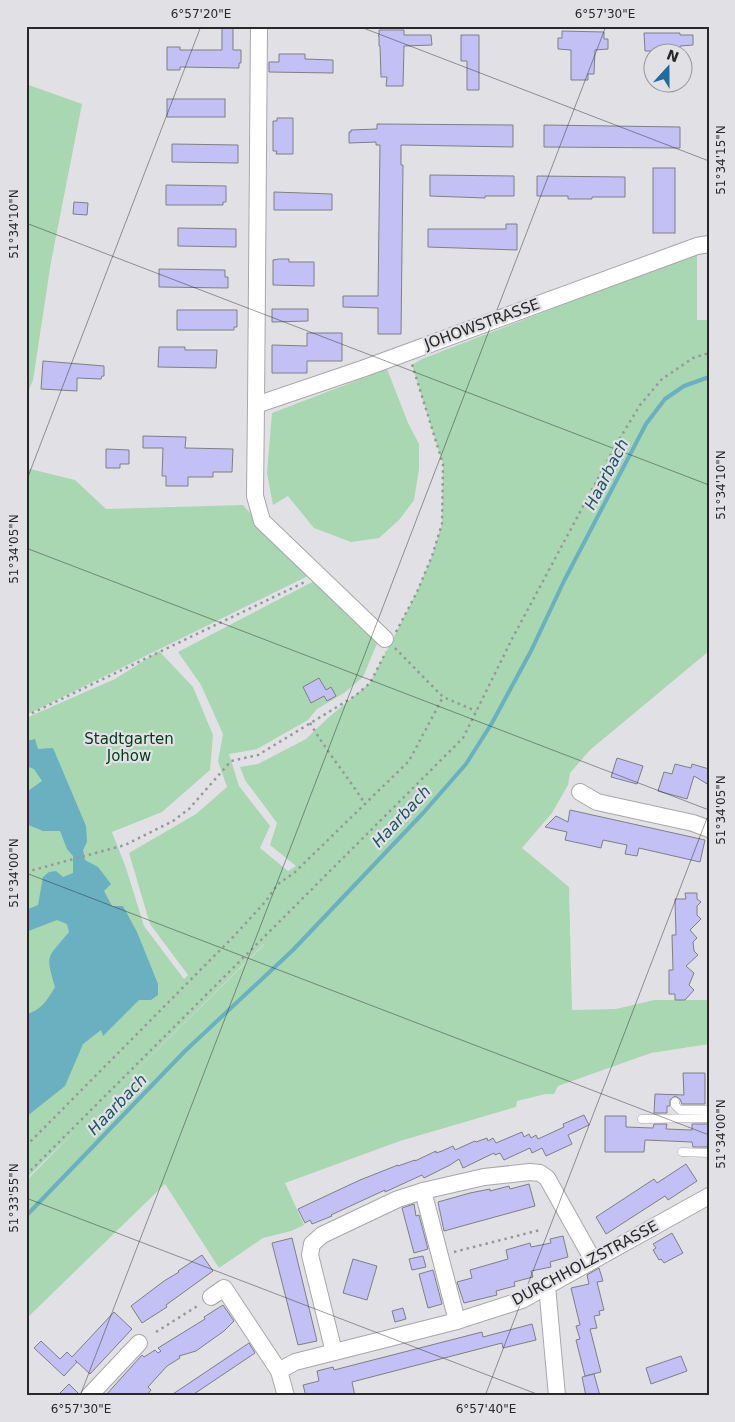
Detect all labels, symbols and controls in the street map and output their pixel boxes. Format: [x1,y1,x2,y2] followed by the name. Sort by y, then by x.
[171,7,231,21] text: 6°57'20"E
[575,7,635,21] text: 6°57'30"E
[642,42,692,92] north arrow
[664,46,681,65] text: N
[714,125,728,195] text: 51°34'15"N
[7,189,21,259] text: 51°34'10"N
[421,295,542,354] street label: JOHOWSTRASSE
[580,436,632,513] water label: Haarbach
[714,450,728,520] text: 51°34'10"N
[7,514,21,584] text: 51°34'05"N
[84,730,174,765] park label: Stadtgarten Johow
[714,775,728,845] text: 51°34'05"N
[368,782,435,851] water label: Haarbach
[7,838,21,908] text: 51°34'00"N
[84,1070,151,1139] water label: Haarbach
[714,1099,728,1169] text: 51°34'00"N
[7,1163,21,1233] text: 51°33'55"N
[509,1217,661,1309] street label: DURCHHOLZSTRASSE
[51,1402,111,1416] text: 6°57'30"E
[456,1402,516,1416] text: 6°57'40"E

